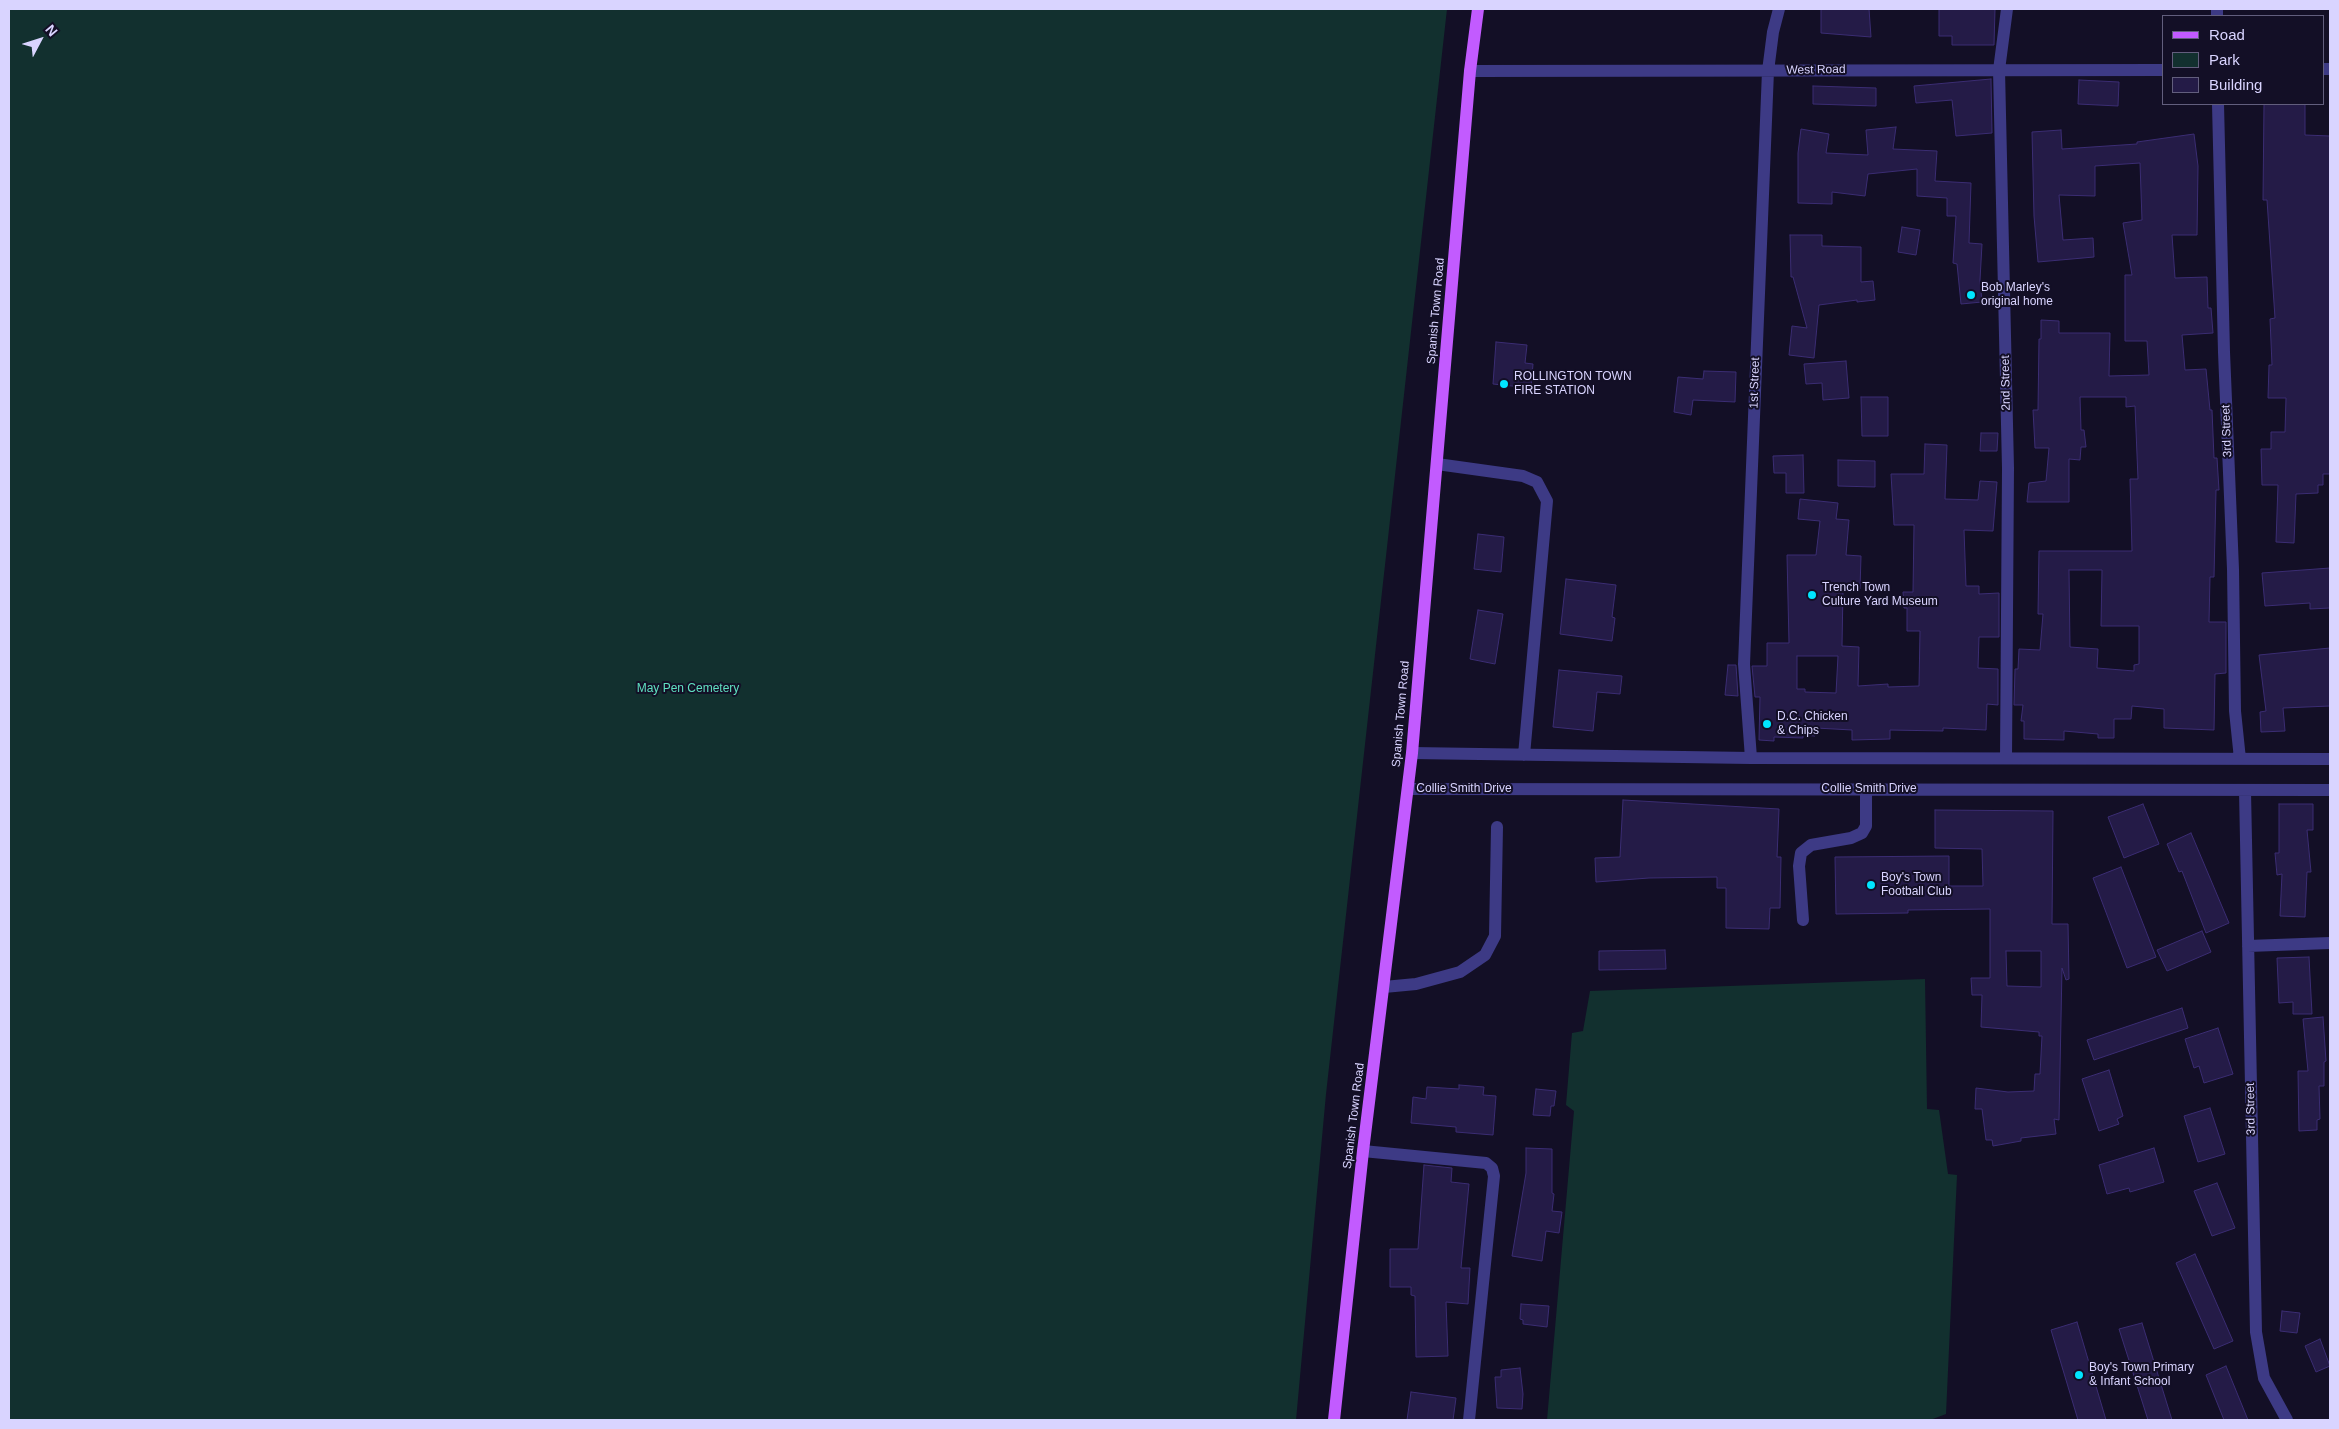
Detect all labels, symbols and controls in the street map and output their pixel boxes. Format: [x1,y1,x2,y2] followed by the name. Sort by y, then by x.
[15,15,65,65] north arrow
[2162,15,2324,105] legend
[42,21,61,39] text: N
[2209,26,2245,43] text: Road
[2209,51,2240,68] text: Park
[1786,62,1846,78] street label: West Road
[2209,76,2262,93] text: Building
[1424,257,1448,365] street label: Spanish Town Road
[1981,281,2053,309] place label: Bob Marley's original home
[1965,289,1977,301] marker: Bob Marley's original home
[1998,355,2014,411] street label: 2nd Street
[1747,357,1763,409] street label: 1st Street
[1514,370,1632,398] place label: ROLLINGTON TOWN FIRE STATION
[1498,378,1510,390] marker: ROLLINGTON TOWN FIRE STATION
[2219,404,2235,458] street label: 3rd Street
[1822,581,1938,609] place label: Trench Town Culture Yard Museum
[1806,589,1818,601] marker: Trench Town Culture Yard Museum
[1389,660,1413,768] street label: Spanish Town Road
[637,682,739,696] park label: May Pen Cemetery
[1777,710,1848,738] place label: D.C. Chicken & Chips
[1761,718,1773,730] marker: D.C. Chicken & Chips
[1416,782,1512,796] street label: Collie Smith Drive
[1821,782,1917,796] street label: Collie Smith Drive
[1881,871,1952,899] place label: Boy's Town Football Club
[1865,879,1877,891] marker: Boy's Town Football Club
[1340,1062,1368,1170] street label: Spanish Town Road
[2243,1083,2259,1135] street label: 3rd Street
[2089,1361,2194,1389] place label: Boy's Town Primary & Infant School
[2073,1369,2085,1381] marker: Boy's Town Primary & Infant School

